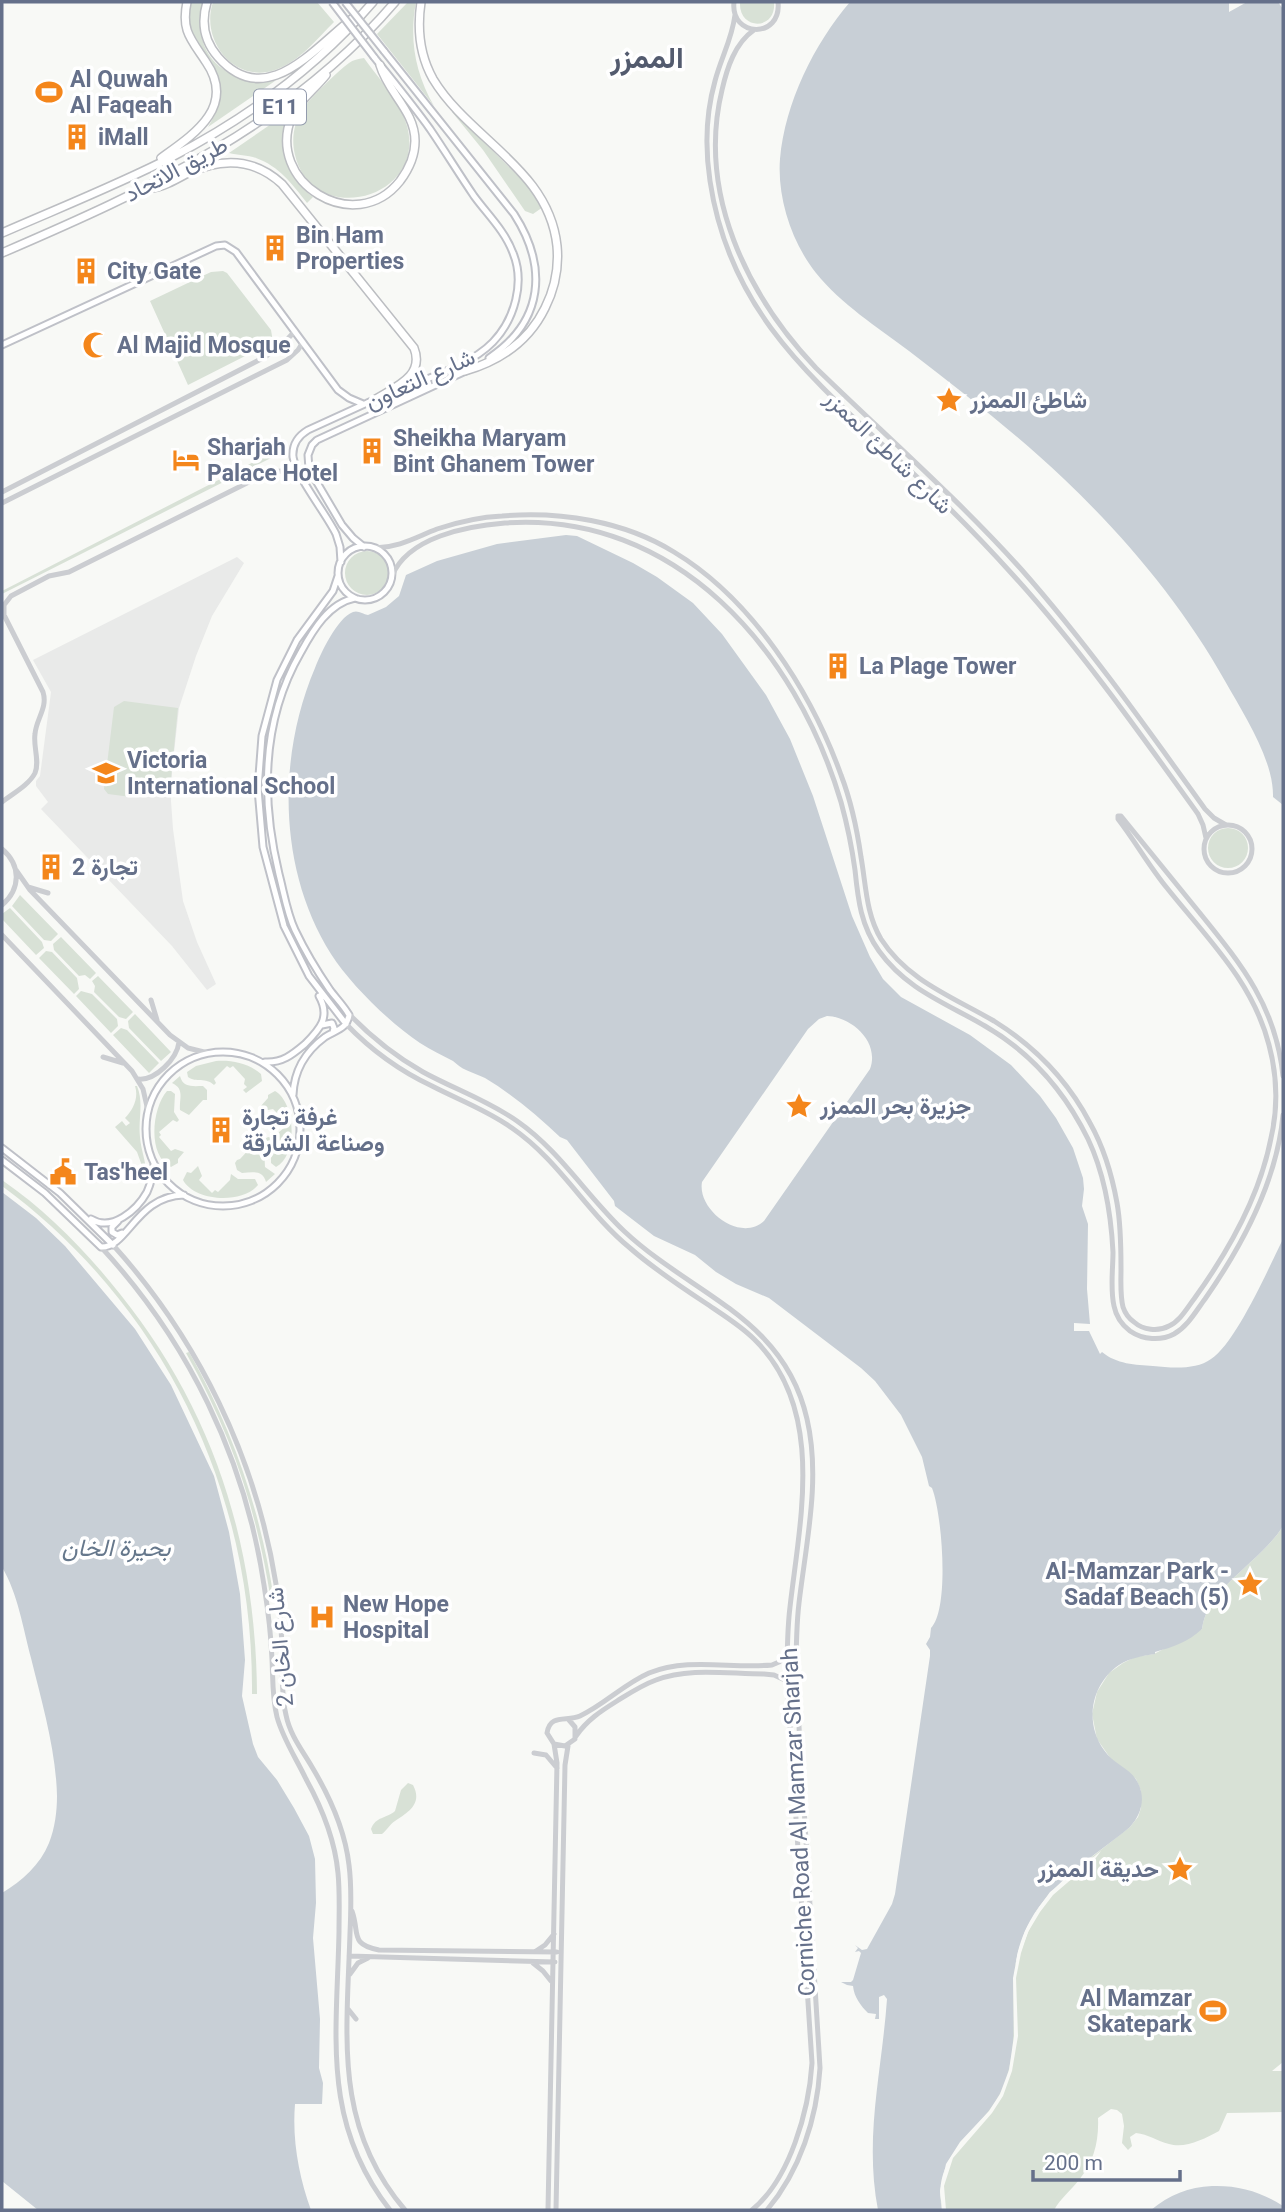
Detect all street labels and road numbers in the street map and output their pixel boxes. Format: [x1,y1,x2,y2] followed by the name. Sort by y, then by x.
[254,90,306,124] road number: E11
[120,131,233,209] street label: طريق الاتحاد
[361,343,480,417] street label: شارع التعاون
[817,384,958,521] street label: شارع شاطئ الممزر
[262,1586,301,1708] street label: شارع الخان 2
[776,1647,821,1997] street label: Corniche Road Al Mamzar Sharjah

